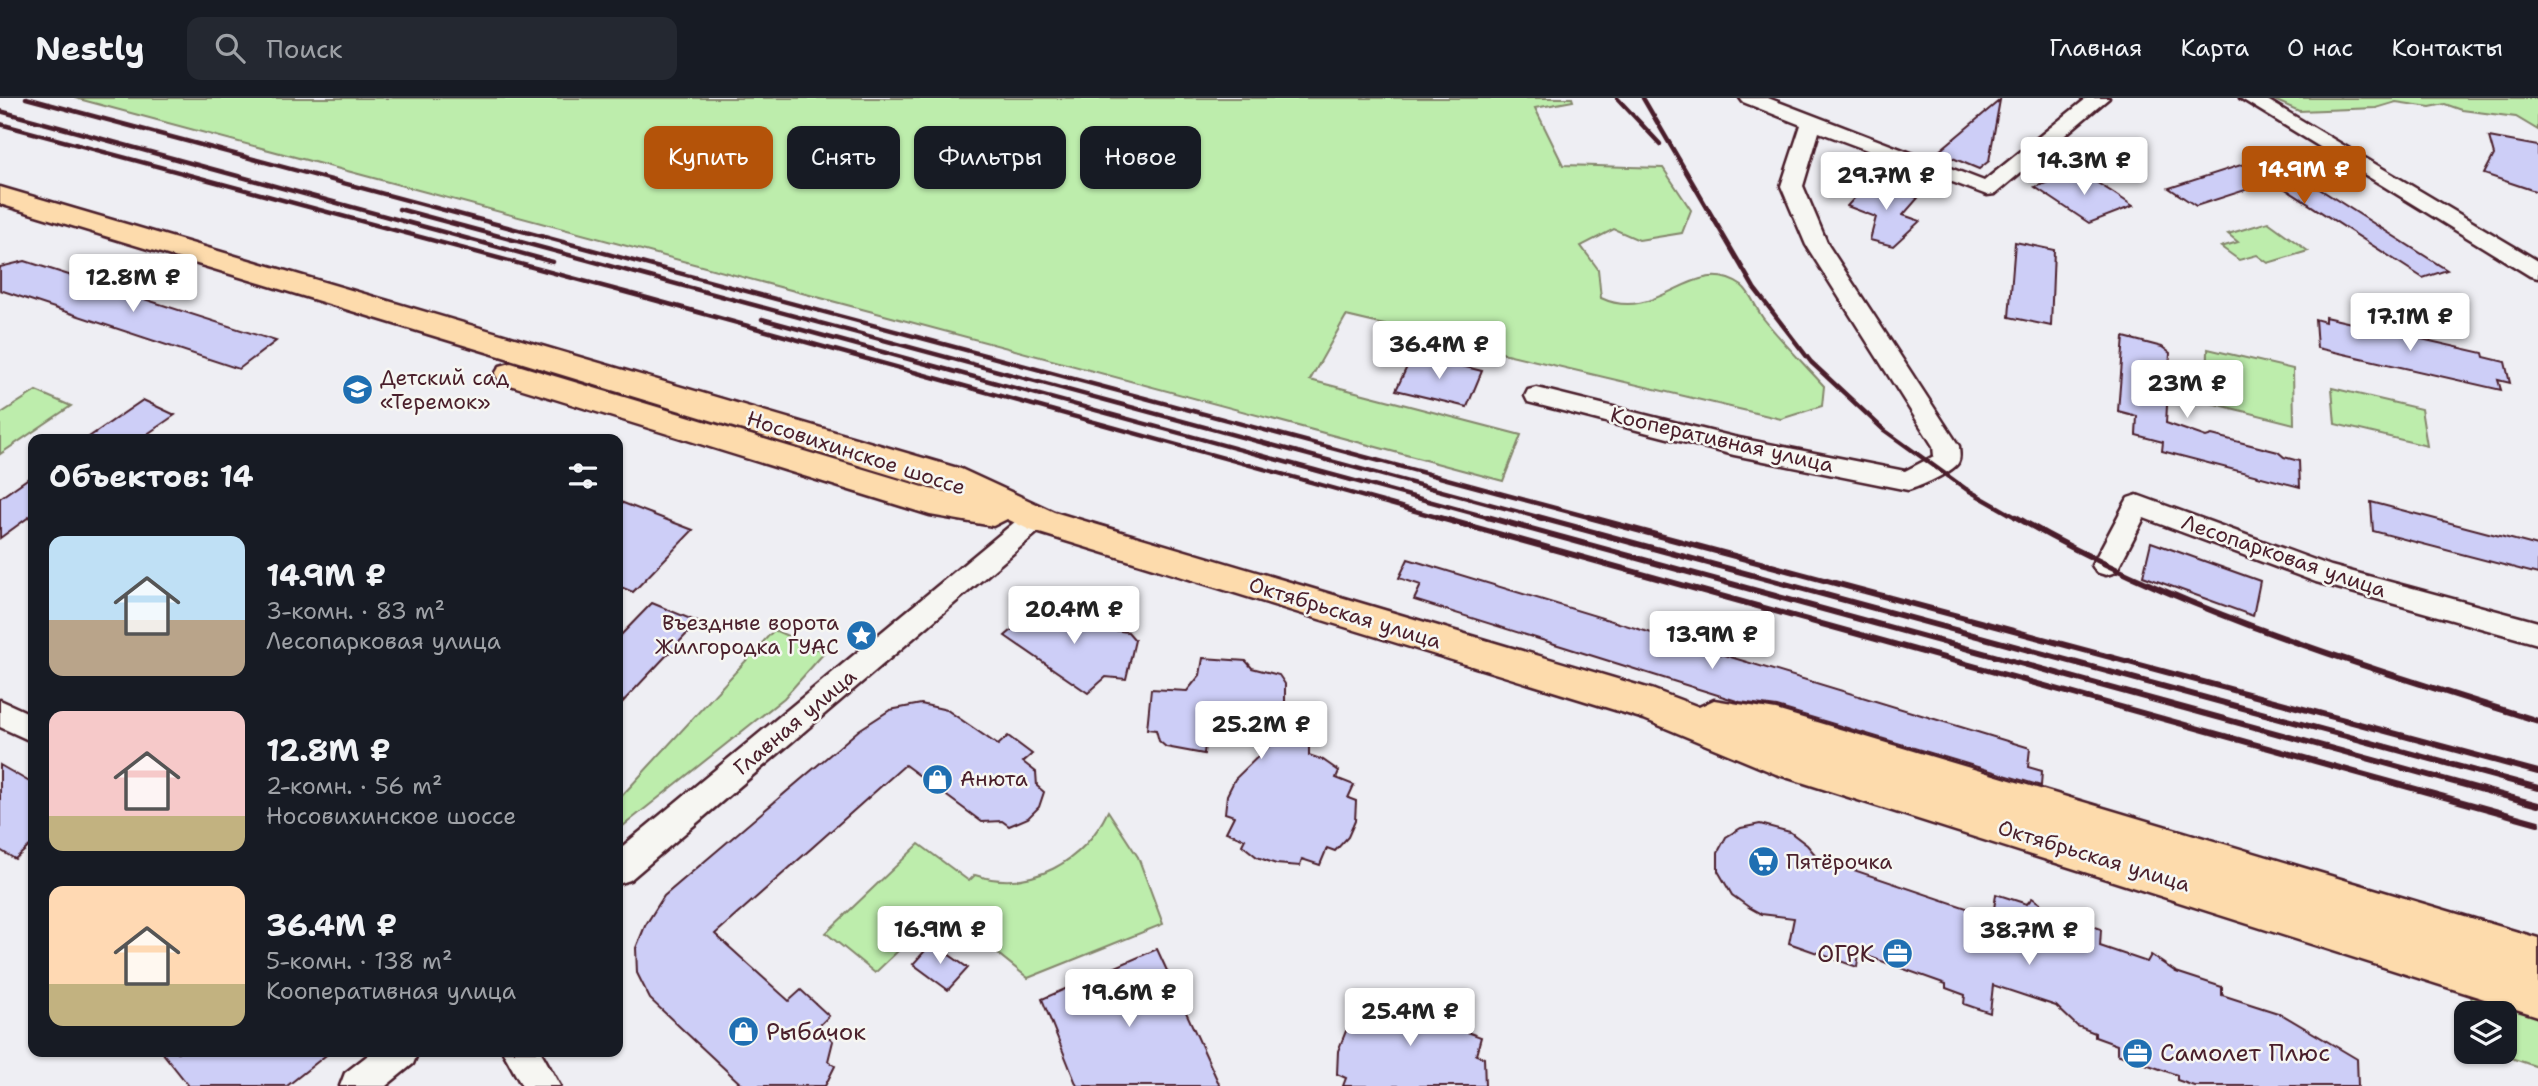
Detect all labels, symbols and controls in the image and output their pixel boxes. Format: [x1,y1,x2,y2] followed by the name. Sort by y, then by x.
[187,17,677,80] search box
[35,26,145,71] text: Nestly
[211,29,249,67] icon: search
[267,31,342,66] text: Поиск
[2049,32,2142,64] text: Главная
[2180,32,2249,64] text: Карта
[2287,32,2353,64] text: О нас
[2391,32,2503,64] text: Контакты
[644,126,773,189] chip: Купить
[787,126,900,189] chip: Снять
[914,126,1066,189] chip: Фильтры
[1080,126,1201,189] chip: Новое
[2019,138,2149,197] pin: 14.3M ₽
[2037,145,2131,175] text: 14.3M ₽
[2239,146,2369,206] pin: 14.9M ₽
[1821,152,1951,212] pin: 29.7M ₽
[2258,154,2350,184] text: 14.9M ₽
[1837,160,1935,190] text: 29.7M ₽
[68,254,198,314] pin: 12.8M ₽
[85,262,181,292] text: 12.8M ₽
[2345,294,2475,353] pin: 17.1M ₽
[2367,301,2453,331] text: 17.1M ₽
[1374,322,1504,381] pin: 36.4M ₽
[1389,329,1489,359] text: 36.4M ₽
[2138,360,2236,420] pin: 23M ₽
[380,364,509,416] place label: Детский сад «Теремок»
[2147,368,2227,398] text: 23M ₽
[340,373,374,407] school or university icon: Детский сад «Теремок»
[1608,401,1836,479] street label: Кооперативная улица
[743,404,969,502] street label: Носовихинское шоссе
[49,456,254,497] text: Объектов: 14
[564,457,602,495] icon: filters
[2178,508,2390,604] street label: Лесопарковая улица
[266,555,386,596] text: 14.9M ₽
[105,564,189,648] icon: home
[1245,570,1445,656] street label: Октябрьская улица
[1009,587,1139,646] pin: 20.4M ₽
[1024,594,1124,624] text: 20.4M ₽
[266,596,445,626] text: 3-комн. · 83 m²
[655,609,839,661] place label: Въездные ворота Жилгородка ГУАС
[1647,612,1777,671] pin: 13.9M ₽
[845,618,879,652] place icon: Въездные ворота Жилгородка ГУАС
[1666,619,1758,649] text: 13.9M ₽
[266,626,501,656] text: Лесопарковая улица
[728,662,862,782] street label: Главная улица
[1196,702,1326,761] pin: 25.2M ₽
[1211,709,1311,739] text: 25.2M ₽
[266,730,391,771] text: 12.8M ₽
[105,739,189,823] icon: home
[920,762,954,796] shop icon: Анюта
[960,765,1028,793] place label: Анюта
[266,771,443,801] text: 2-комн. · 56 m²
[266,801,516,831] text: Носовихинское шоссе
[1994,813,2194,899] street label: Октябрьская улица
[1746,845,1780,879] supermarket icon: Пятёрочка
[1786,848,1892,876] place label: Пятёрочка
[266,905,397,946] text: 36.4M ₽
[875,906,1005,966] pin: 16.9M ₽
[1964,908,2094,967] pin: 38.7M ₽
[105,914,189,998] icon: home
[894,914,986,944] text: 16.9M ₽
[1979,915,2079,945] text: 38.7M ₽
[1881,937,1915,971] office icon: ОГРК
[1817,938,1875,970] place label: ОГРК
[266,946,453,976] text: 5-комн. · 138 m²
[1064,970,1194,1029] pin: 19.6M ₽
[266,976,516,1006] text: Кооперативная улица
[1081,977,1177,1007] text: 19.6M ₽
[1345,988,1475,1048] pin: 25.4M ₽
[1361,996,1459,1026] text: 25.4M ₽
[2454,1001,2517,1064] map controls
[2454,1001,2517,1064] button: layers
[726,1015,760,1049] shop icon: Рыбачок
[766,1016,866,1048] place label: Рыбачок
[2120,1036,2154,1070] office icon: Самолет Плюс
[2160,1037,2330,1069] place label: Самолет Плюс

